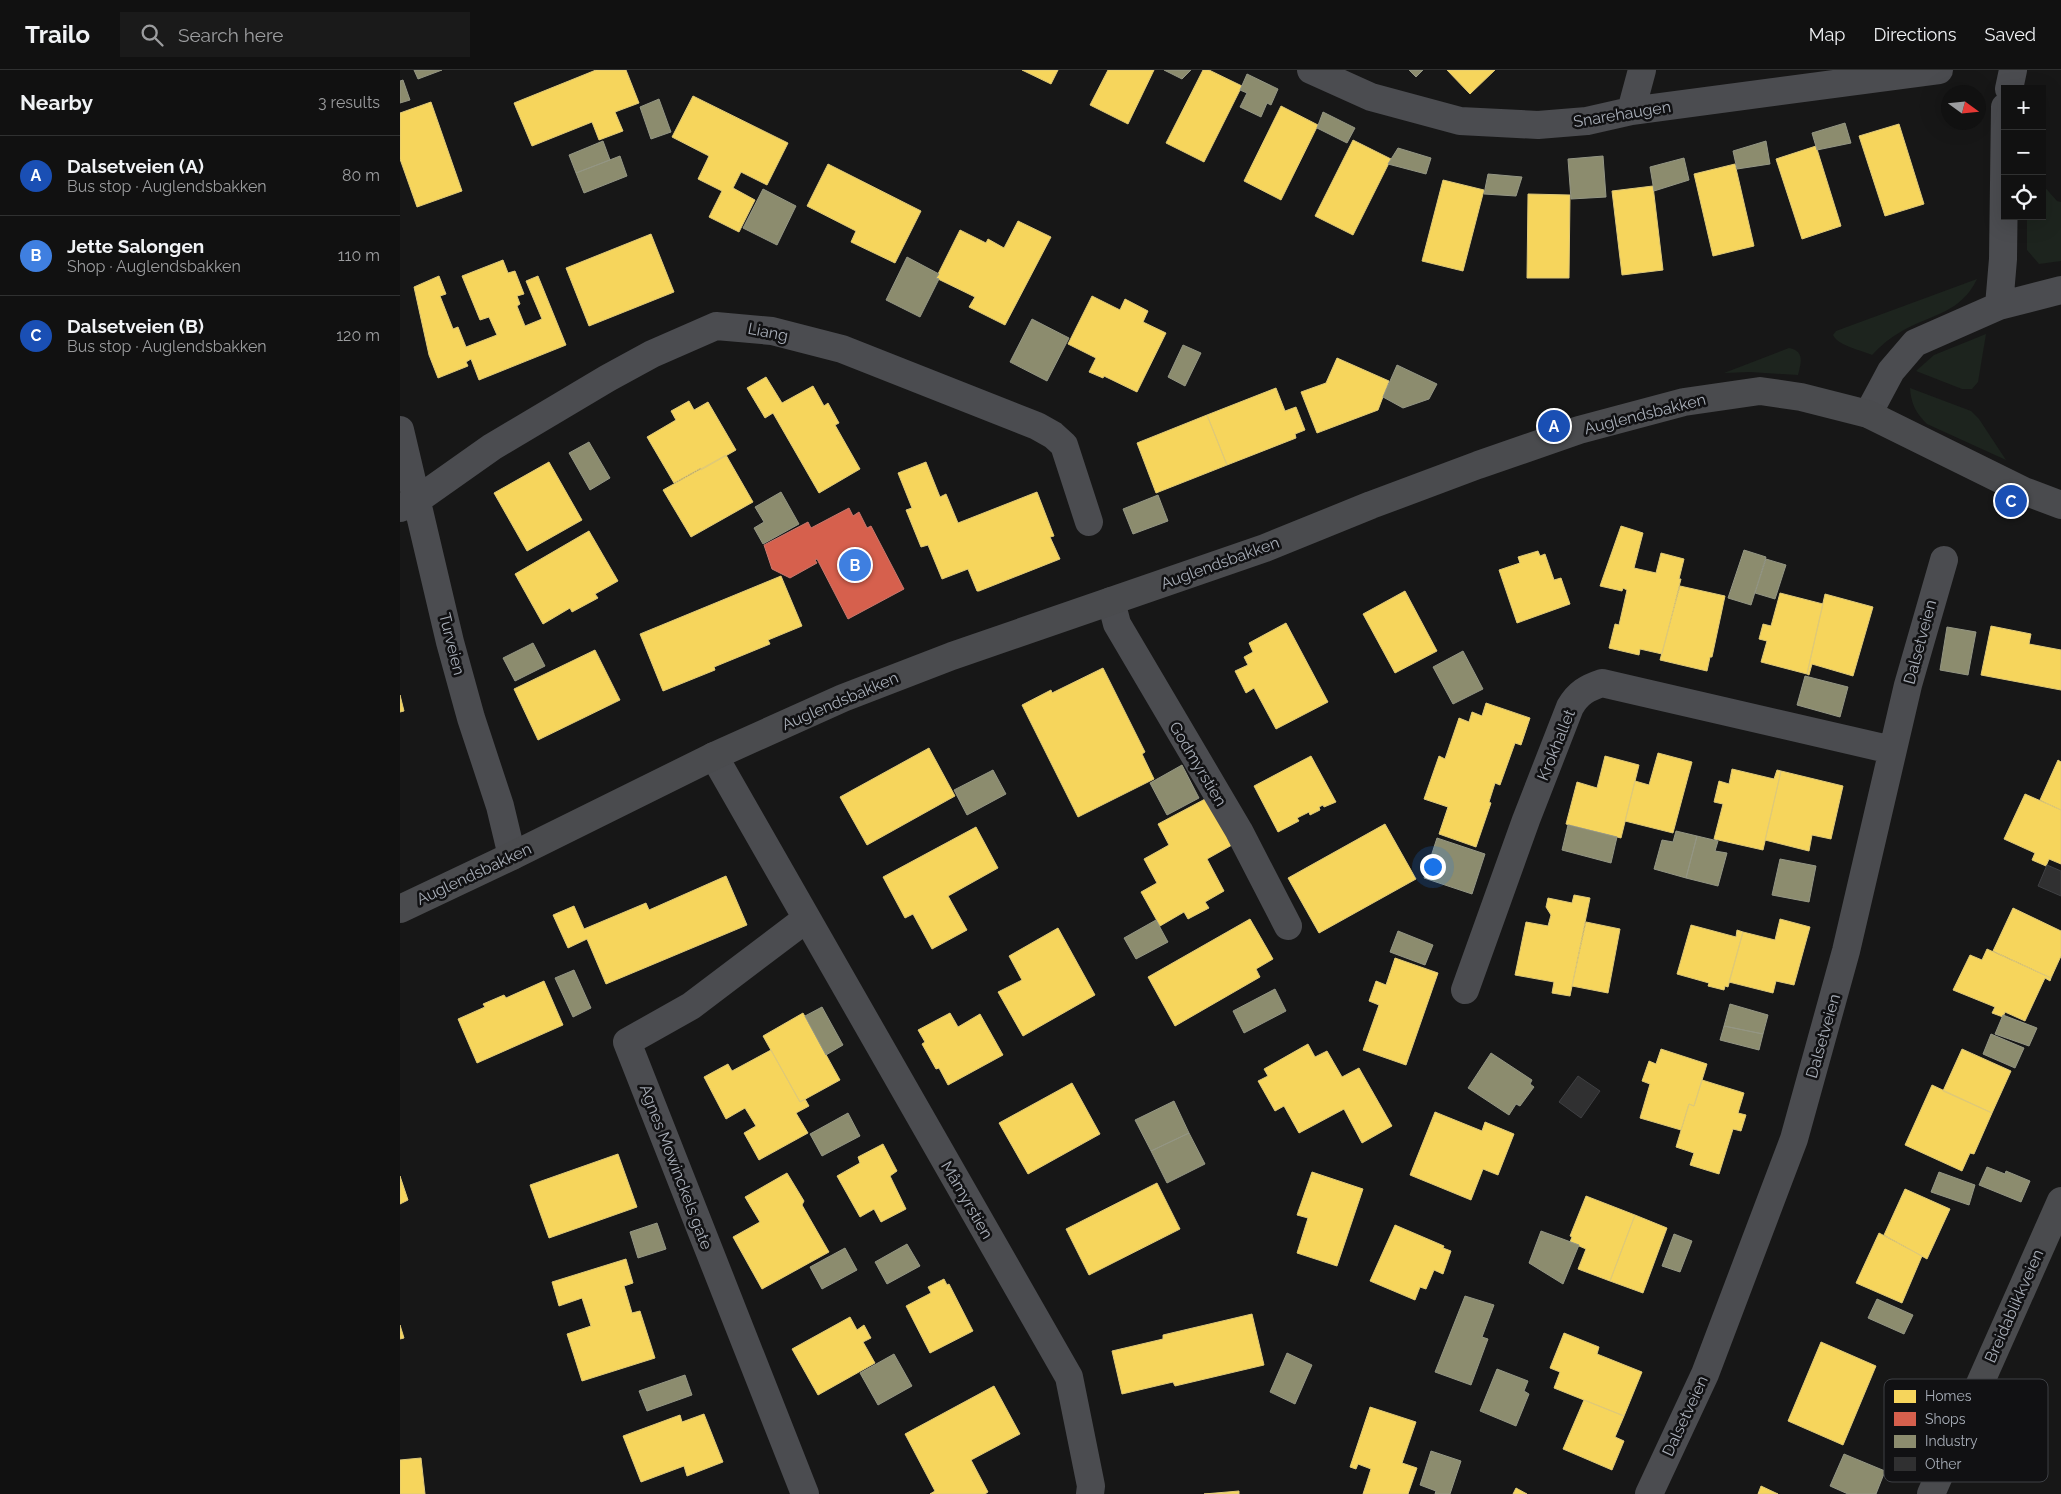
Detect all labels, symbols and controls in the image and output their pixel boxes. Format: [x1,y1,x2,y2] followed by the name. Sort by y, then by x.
[120,12,470,57] search box
[25,20,90,49] text: Trailo
[138,21,166,49] icon: search
[178,24,283,46] text: Search here
[1809,24,1845,45] text: Map
[1873,24,1957,45] text: Directions
[1985,24,2036,45] text: Saved
[1941,85,1986,130] north arrow
[2001,85,2046,220] map controls
[2001,85,2046,130] button: +
[20,90,93,115] text: Nearby
[318,93,380,112] text: 3 results
[1572,97,1672,131] street label: Snarehaugen
[2001,130,2046,175] button: −
[67,155,204,177] text: Dalsetveien (A)
[31,166,41,185] text: A
[342,166,380,185] text: 80 m
[2001,175,2046,220] button: locate
[67,177,267,196] text: Bus stop · Auglendsbakken
[67,235,204,257] text: Jette Salongen
[31,246,41,265] text: B
[338,246,380,265] text: 110 m
[67,257,241,276] text: Shop · Auglendsbakken
[67,315,204,337] text: Dalsetveien (B)
[746,319,790,345] street label: Liang
[31,326,41,345] text: C
[336,326,380,345] text: 120 m
[67,337,267,356] text: Bus stop · Auglendsbakken
[1582,390,1708,438] street label: Auglendsbakken
[1538,407,1570,445] pin: A
[1995,482,2027,520] pin: C
[1158,533,1282,593] street label: Auglendsbakken
[839,546,871,584] pin: B
[1900,598,1940,686] street label: Dalsetveien
[435,611,469,677] street label: Turveien
[779,668,901,734] street label: Auglendsbakken
[1533,706,1579,783] street label: Krokhallet
[1165,718,1231,810] street label: Godmyrstien
[414,839,534,909] street label: Auglendsbakken
[1420,854,1446,880] your location
[1802,992,1844,1080] street label: Dalsetveien
[636,1082,716,1252] street label: Agnes Mowinckels gate
[937,1158,997,1242] street label: Måmyrstien
[1980,1246,2048,1366] street label: Breidablikkveien
[1658,1373,1712,1459] street label: Dalsetveien
[1884,1379,2048,1482] legend
[1925,1388,1972,1404] text: Homes
[1925,1411,1966,1427] text: Shops
[1925,1433,1978,1449] text: Industry
[1925,1456,1962,1472] text: Other

